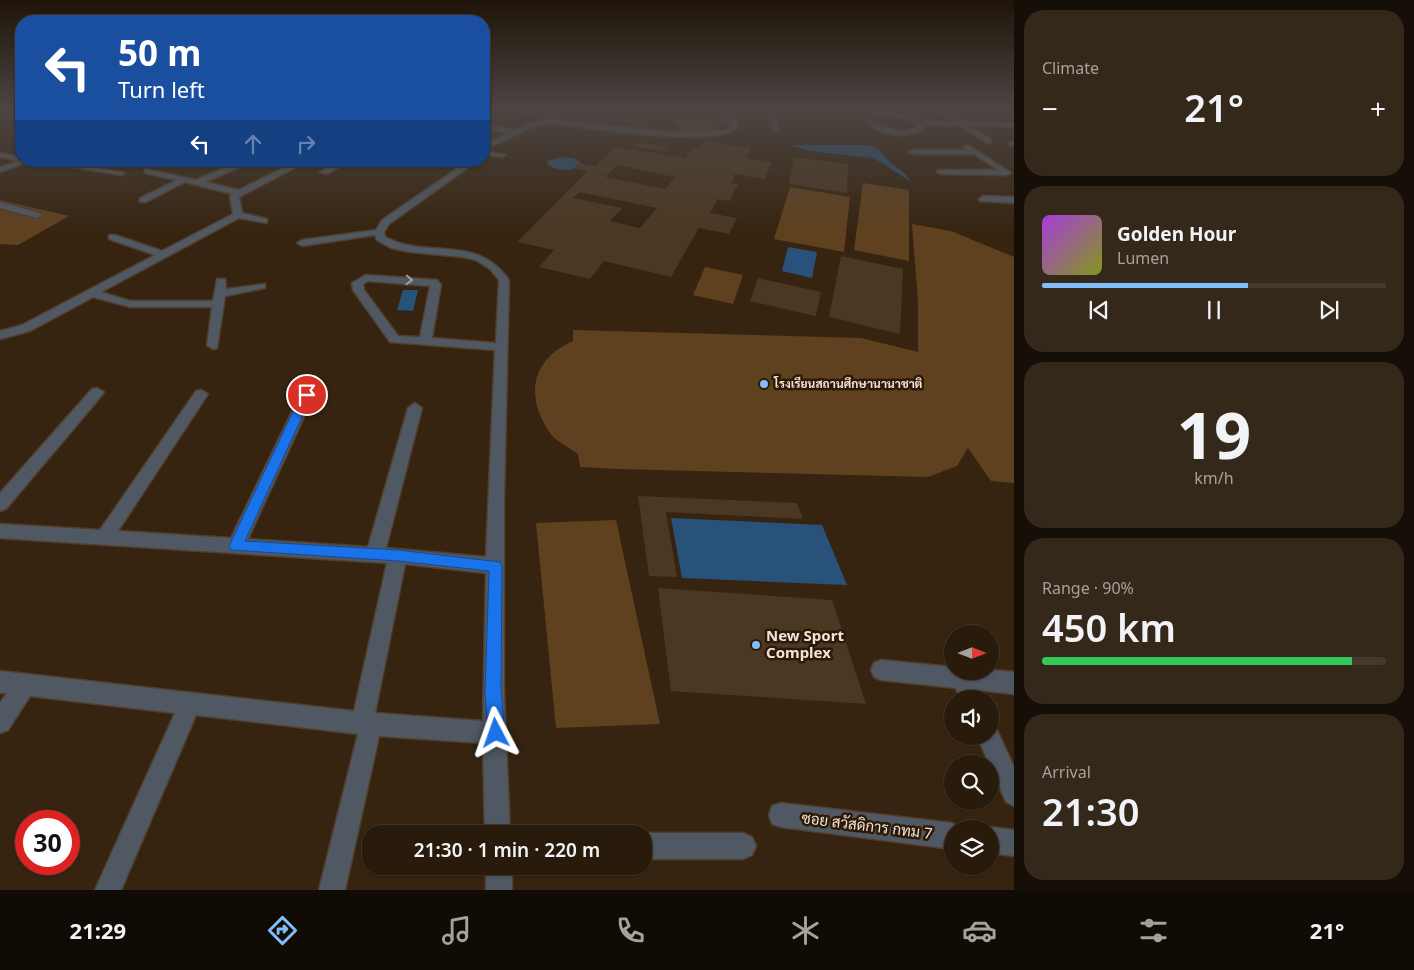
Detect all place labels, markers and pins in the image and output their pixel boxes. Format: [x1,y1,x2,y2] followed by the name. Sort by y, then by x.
[286,374,328,416] pin
[773,375,922,392] place label: โรงเรียนสถานศึกษานานาชาติ
[758,378,770,390] marker: โรงเรียนสถานศึกษานานาชาติ
[766,625,844,662] place label: New Sport Complex
[750,639,762,651] marker: New Sport Complex

